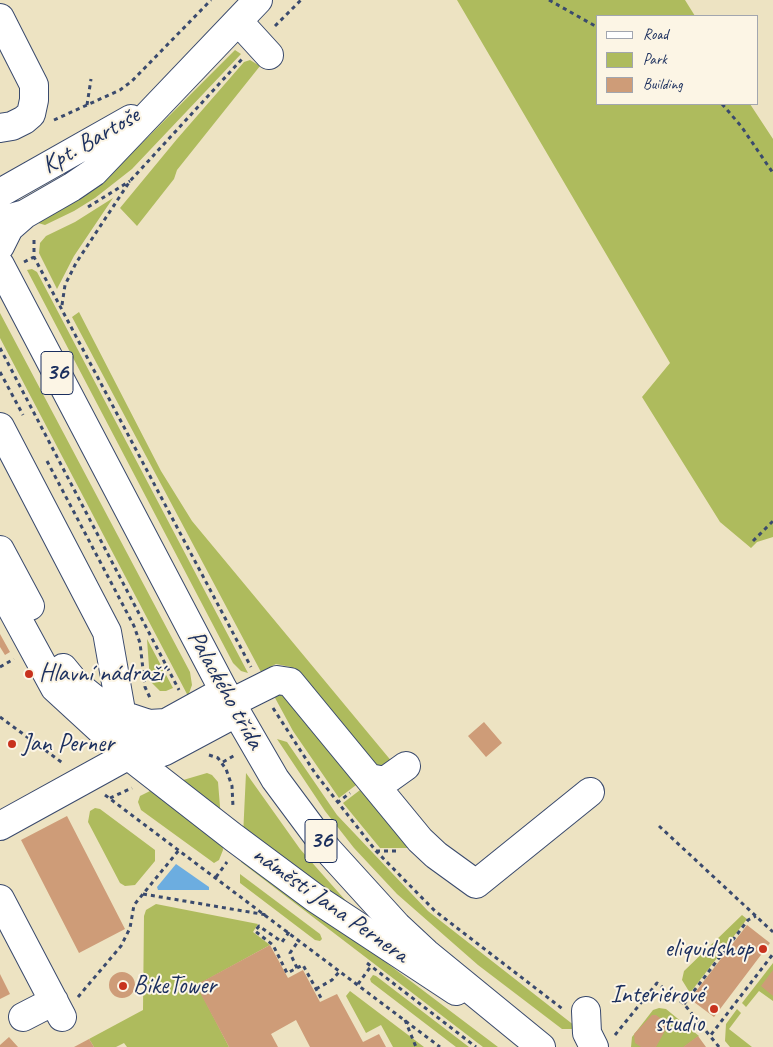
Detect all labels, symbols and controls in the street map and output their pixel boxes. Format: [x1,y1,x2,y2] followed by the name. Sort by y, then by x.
[596,15,758,105] legend
[643,25,668,44] text: Road
[643,50,667,69] text: Park
[643,75,682,94] text: Building
[37,101,145,181] street label: Kpt. Bartoše
[41,352,73,394] road number: 36
[180,625,270,755] street label: Palackého třída
[39,659,163,689] place label: Hlavní nádraží
[23,668,35,680] marker: Hlavní nádraží
[22,729,114,759] place label: Jan Perner
[6,738,18,750] marker: Jan Perner
[305,819,337,862] road number: 36
[246,840,414,970] street label: náměstí Jana Pernera
[664,934,753,964] place label: eliquidshop
[757,943,769,955] marker: eliquidshop
[133,971,216,1001] place label: BikeTower
[117,980,129,992] marker: BikeTower
[611,980,704,1039] place label: Interiérové studio
[708,1003,720,1015] marker: Interiérové studio

